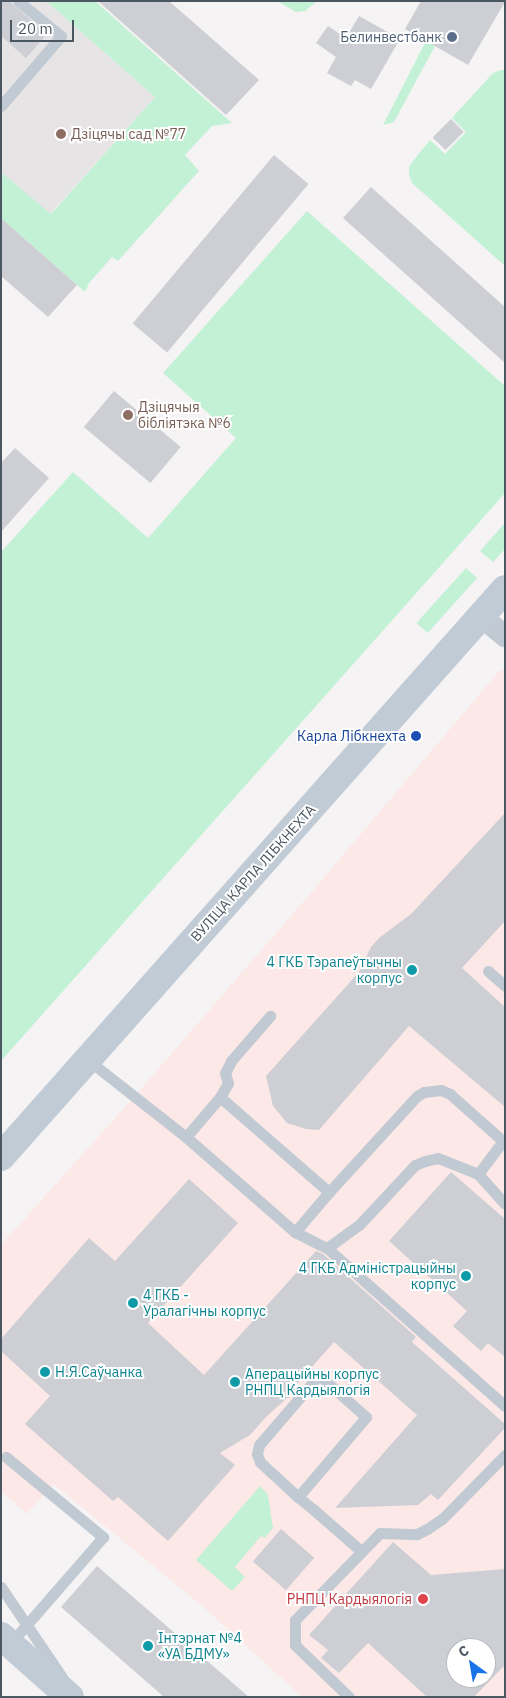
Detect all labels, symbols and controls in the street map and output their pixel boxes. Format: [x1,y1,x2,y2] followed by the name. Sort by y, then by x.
[12,10,76,42] scale bar
[18,19,53,38] text: 20 m
[340,29,442,45] place label: Белинвестбанк
[446,31,458,43] marker: Белинвестбанк
[71,126,186,142] place label: Дзіцячы сад №77
[55,128,67,140] marker: Дзіцячы сад №77
[138,399,231,432] place label: Дзіцячыя бібліятэка №6
[122,409,134,421] marker: Дзіцячыя бібліятэка №6
[297,728,406,744] place label: Карла Лібкнехта
[410,730,422,742] marker: Карла Лібкнехта
[187,801,319,945] street label: ВУЛІЦА КАРЛА ЛІБКНЕХТА
[267,954,402,986] place label: 4 ГКБ Тэрапеўтычны корпус
[406,964,418,976] marker: 4 ГКБ Тэрапеўтычны корпус
[299,1260,456,1292] place label: 4 ГКБ Адміністрацыйны корпус
[460,1270,472,1282] marker: 4 ГКБ Адміністрацыйны корпус
[143,1287,266,1320] place label: 4 ГКБ - Уралагічны корпус
[127,1297,139,1309] marker: 4 ГКБ - Уралагічны корпус
[55,1364,142,1380] place label: Н.Я.Саўчанка
[39,1366,51,1378] marker: Н.Я.Саўчанка
[245,1366,379,1398] place label: Аперацыйны корпус РНПЦ Кардыялогія
[229,1376,241,1388] marker: Аперацыйны корпус РНПЦ Кардыялогія
[287,1591,412,1607] place label: РНПЦ Кардыялогія
[416,1592,430,1606] marker: РНПЦ Кардыялогія
[158,1630,242,1662] place label: Інтэрнат №4 «УА БДМУ»
[446,1638,496,1688] north arrow
[142,1640,154,1652] marker: Інтэрнат №4 «УА БДМУ»
[455,1641,472,1661] text: С

